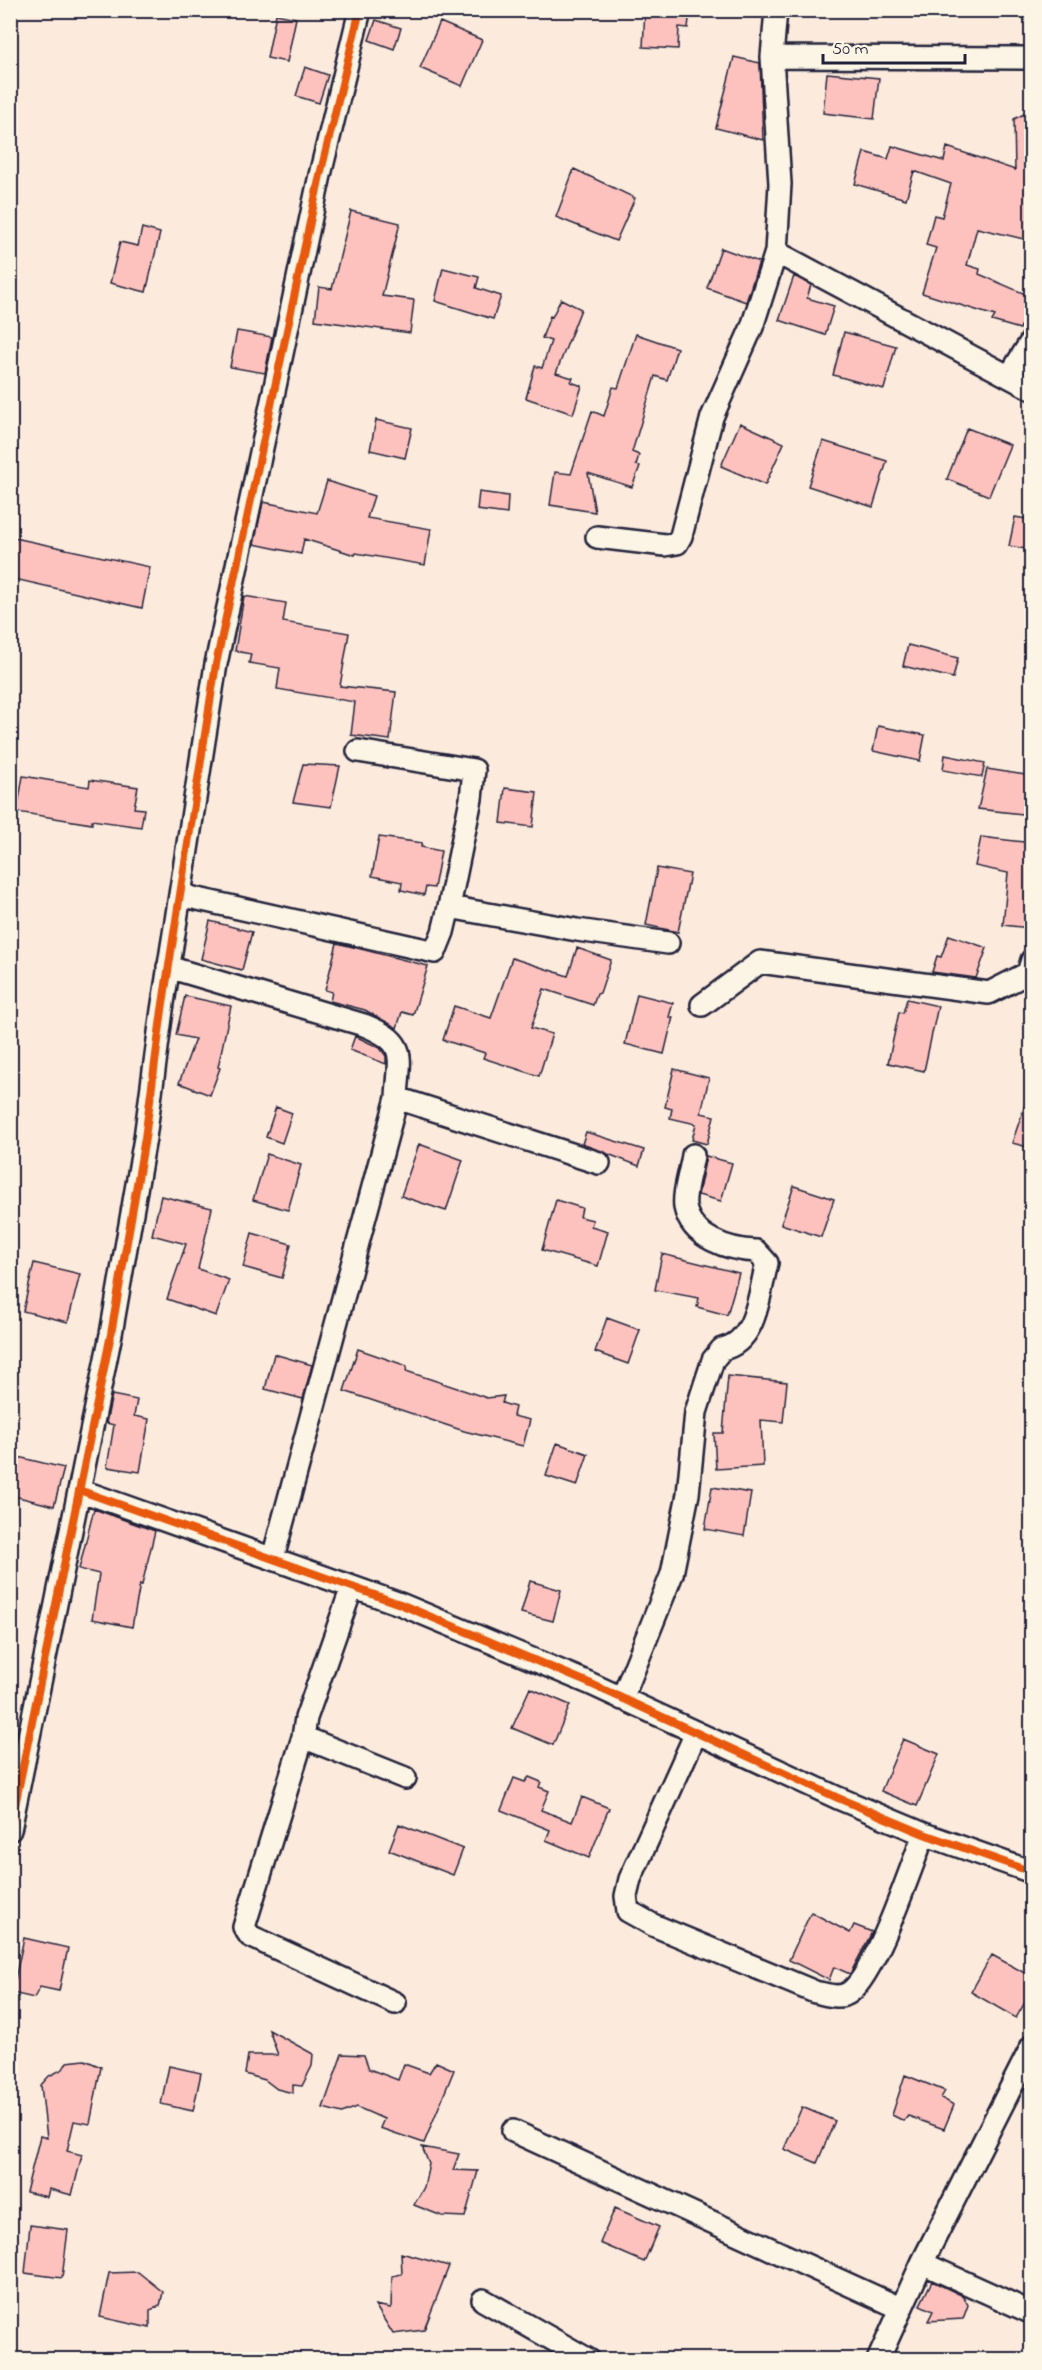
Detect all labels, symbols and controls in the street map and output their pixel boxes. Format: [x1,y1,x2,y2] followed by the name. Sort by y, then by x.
[823,27,966,65] scale bar
[832,37,869,63] text: 50 m

